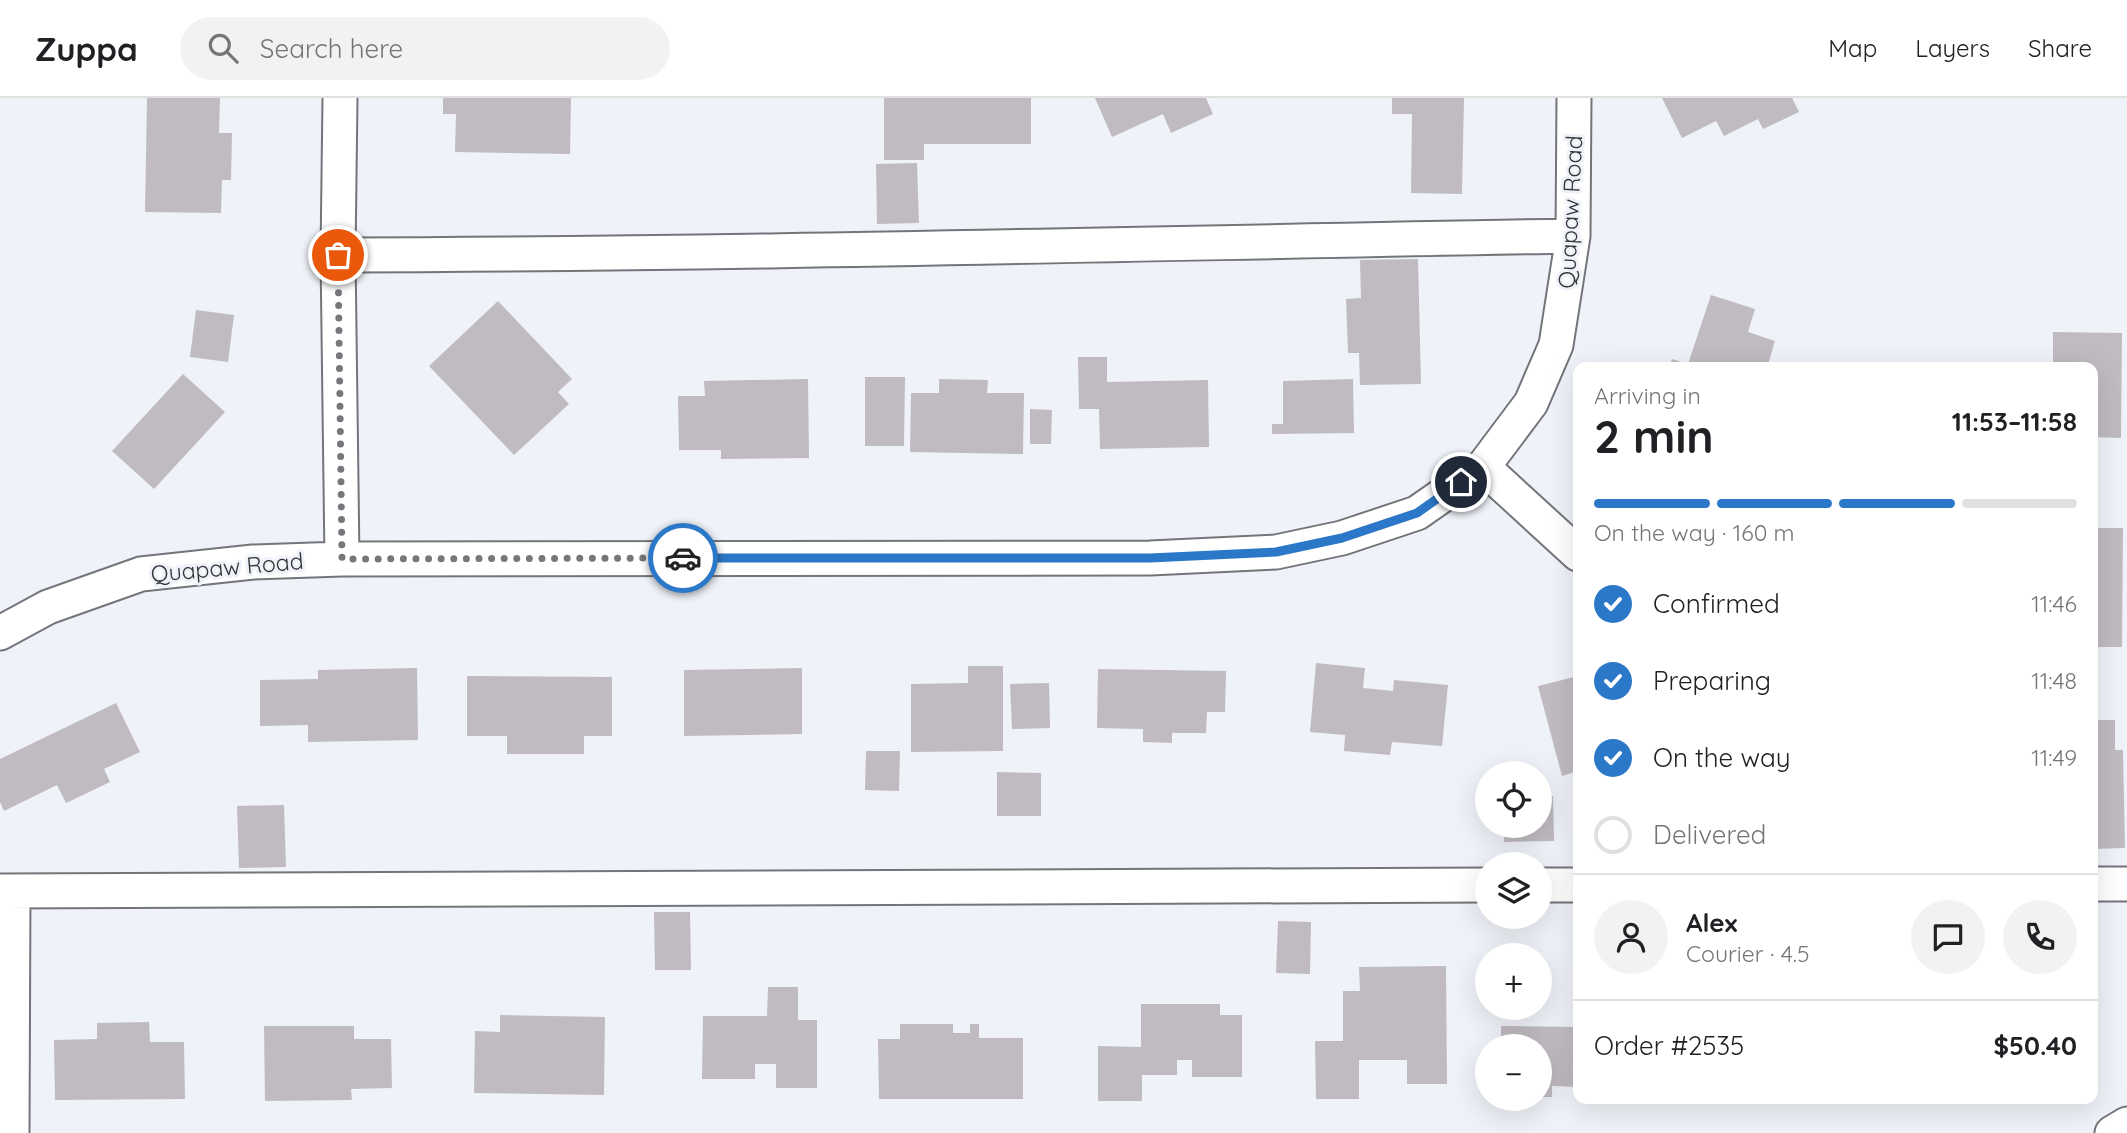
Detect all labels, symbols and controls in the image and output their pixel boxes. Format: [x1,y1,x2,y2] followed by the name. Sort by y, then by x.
[180,17,670,80] search box
[35,28,138,69] text: Zuppa
[204,29,242,67] icon: search
[260,32,403,65] text: Search here
[1828,33,1877,63] text: Map
[1915,33,1990,63] text: Layers
[2028,33,2092,63] text: Share
[1552,135,1588,289] street label: Quapaw Road
[308,225,368,285] pin
[319,236,357,274] icon: bag
[1594,381,1701,410] text: Arriving in
[1952,405,2077,438] text: 11:53–11:58
[1594,407,1714,465] text: 2 min
[1431,452,1491,512] pin
[1442,463,1480,501] icon: home
[1594,518,1795,547] text: On the way · 160 m
[648,523,718,593] courier
[664,539,702,577] icon: car
[149,546,305,588] street label: Quapaw Road
[1594,585,1632,623] icon: check
[1653,587,1780,620] text: Confirmed
[2031,589,2077,618] text: 11:46
[1594,662,1632,700] icon: check
[1653,664,1771,697] text: Preparing
[2031,666,2077,695] text: 11:48
[1594,739,1632,777] icon: check
[1653,741,1791,774] text: On the way
[2031,743,2077,772] text: 11:49
[1475,761,1552,1111] map controls
[1475,761,1552,838] button: locate
[1653,818,1766,851] text: Delivered
[1475,852,1552,929] button: layers
[1594,900,1668,974] button: person
[1911,900,1985,974] button: chat
[2003,900,2077,974] button: phone
[1686,906,1737,939] text: Alex
[1686,939,1810,968] text: Courier · 4.5
[1475,943,1552,1020] button: +
[1594,1029,1744,1062] text: Order #2535
[1994,1029,2077,1062] text: $50.40
[1475,1034,1552,1111] button: −

